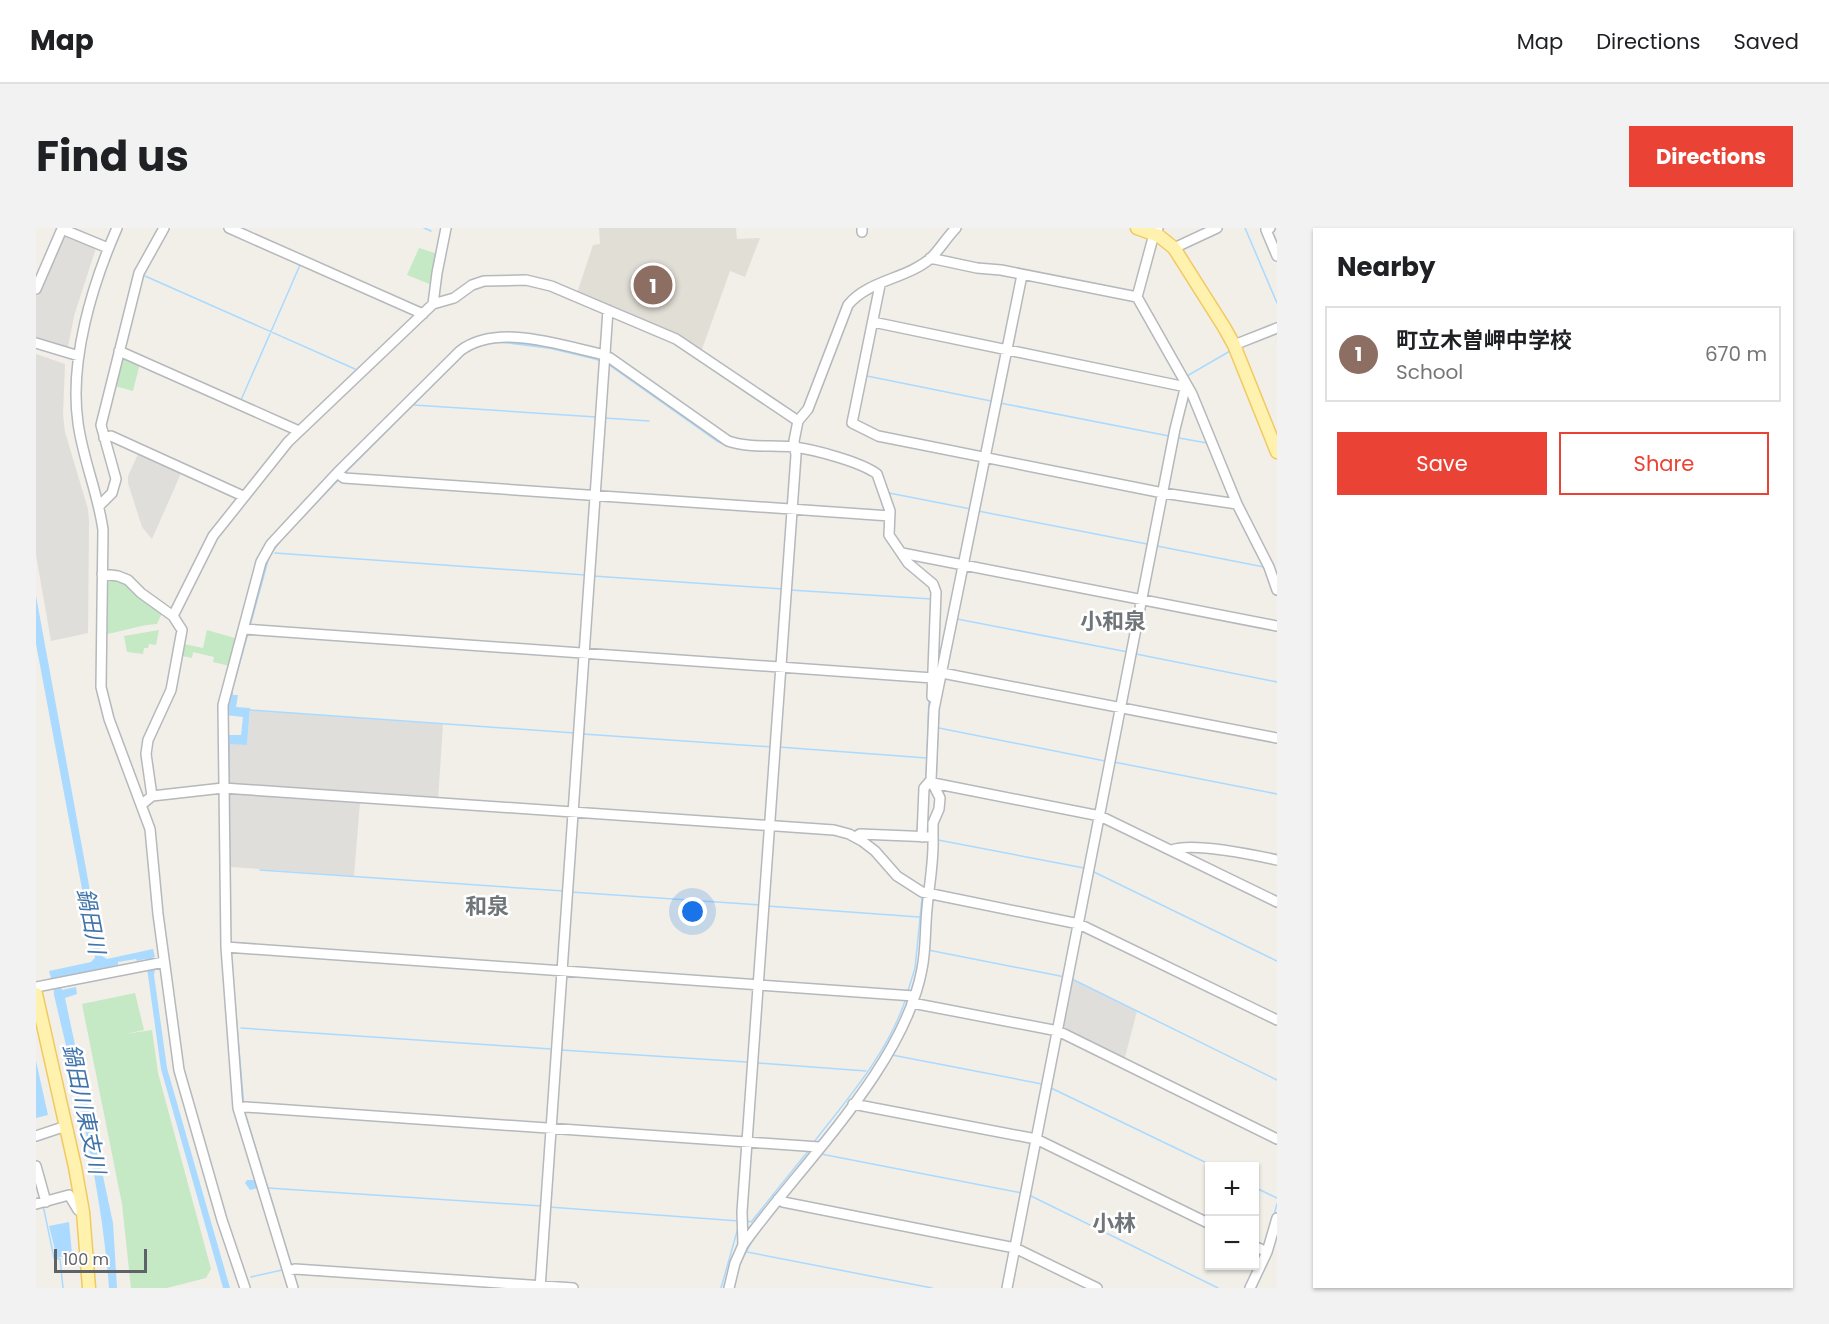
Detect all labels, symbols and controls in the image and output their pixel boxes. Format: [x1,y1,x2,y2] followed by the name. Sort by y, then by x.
[30,21,94,60] text: Map
[1517,27,1563,56] text: Map
[1596,27,1700,56] text: Directions
[1733,27,1799,56] text: Saved
[1629,126,1793,187] button: Directions
[36,127,189,186] text: Find us
[1337,249,1435,285] text: Nearby
[634,262,672,308] pin: 1
[1396,325,1572,356] text: 町立木曽岬中学校
[1355,340,1362,368] text: 1
[1705,340,1767,368] text: 670 m
[1396,358,1463,386] text: School
[1337,432,1547,495] button: Save
[1559,432,1769,495] button: Share
[1080,606,1146,637] district label: 小和泉
[69,886,113,958] water label: 鍋田川
[465,891,509,922] district label: 和泉
[678,897,707,926] your location
[55,1041,113,1179] water label: 鍋田川東支川
[1205,1162,1259,1270] map controls
[1205,1162,1259,1216] button: +
[1092,1208,1136,1239] district label: 小林
[1205,1216,1259,1270] button: −
[54,1246,147,1274] scale bar
[63,1248,109,1271] text: 100 m

